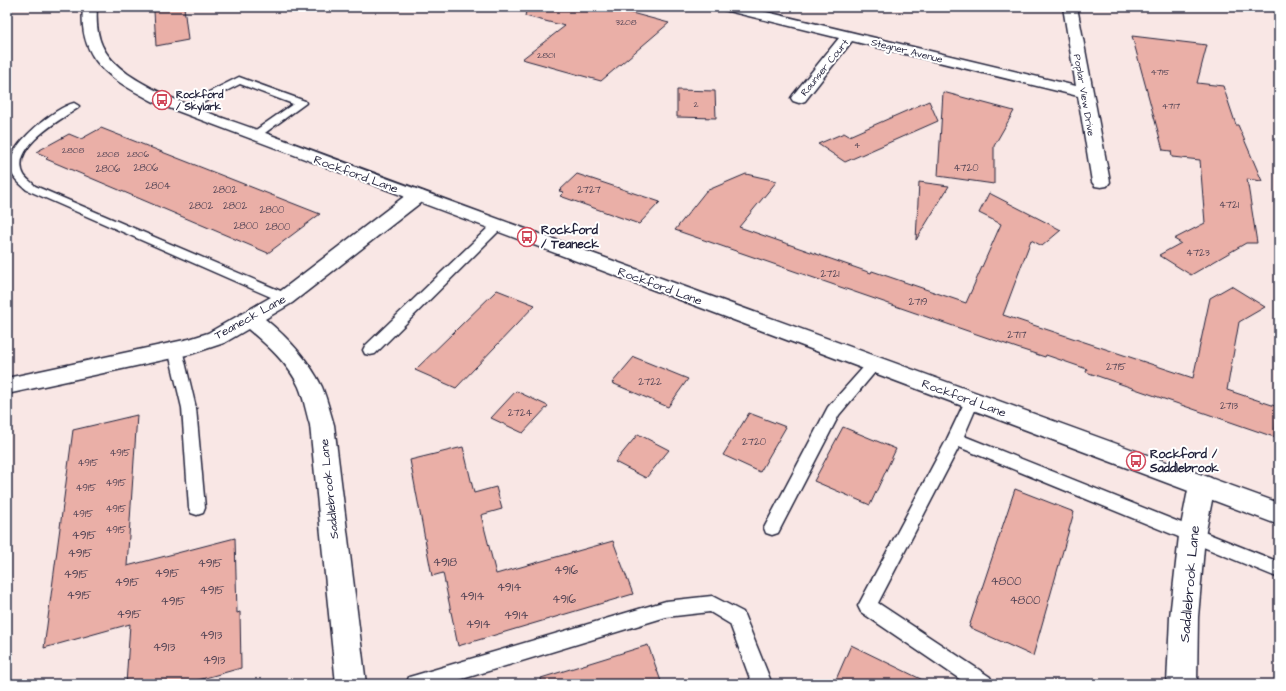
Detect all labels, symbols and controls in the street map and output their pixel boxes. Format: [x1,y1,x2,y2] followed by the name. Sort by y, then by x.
[615,16,637,29] house number: 3208
[869,35,945,68] street label: Stegner Avenue
[797,36,852,99] street label: Raunser Court
[537,49,555,62] house number: 2801
[1070,53,1098,138] street label: Poplar View Drive
[1150,66,1170,79] house number: 4715
[175,88,224,116] place label: Rockford / Skylark
[151,89,173,111] bus stop icon: Rockford / Skylark
[693,98,699,111] house number: 2
[1162,100,1181,113] house number: 4717
[854,139,860,152] house number: 4
[62,144,84,157] house number: 2808
[97,148,119,161] house number: 2808
[127,148,150,161] house number: 2806
[311,151,401,198] street label: Rockford Lane
[134,161,159,175] house number: 2806
[954,161,979,175] house number: 4720
[96,162,121,176] house number: 2806
[145,179,171,193] house number: 2804
[213,183,237,197] house number: 2802
[577,183,601,197] house number: 2727
[1219,198,1240,212] house number: 4721
[189,199,213,213] house number: 2802
[223,199,247,213] house number: 2802
[260,203,284,217] house number: 2800
[234,219,258,233] house number: 2800
[266,220,290,234] house number: 2800
[541,222,599,253] place label: Rockford / Teaneck
[516,226,538,248] bus stop icon: Rockford / Teaneck
[1186,246,1210,260] house number: 4723
[615,263,705,310] street label: Rockford Lane
[821,267,840,281] house number: 2721
[211,291,289,344] street label: Teaneck Lane
[909,295,928,309] house number: 2719
[1007,328,1027,342] house number: 2717
[1106,360,1126,374] house number: 2715
[638,375,662,389] house number: 2722
[919,375,1009,422] street label: Rockford Lane
[1220,399,1238,413] house number: 2713
[508,406,532,420] house number: 2724
[742,435,766,449] house number: 2720
[316,438,343,540] street label: Saddlebrook Lane
[110,446,130,460] house number: 4915
[1149,446,1219,477] place label: Rockford / Saddlebrook
[1125,450,1147,472] bus stop icon: Rockford / Saddlebrook
[78,456,98,470] house number: 4915
[106,476,126,490] house number: 4915
[76,481,96,495] house number: 4915
[106,502,126,516] house number: 4915
[73,507,93,521] house number: 4915
[106,523,126,537] house number: 4915
[1175,524,1205,643] street label: Saddlebrook Lane
[71,527,97,544] house number: 4915
[67,545,93,562] house number: 4915
[433,554,457,571] house number: 4918
[197,555,223,572] house number: 4915
[554,562,579,579] house number: 4916
[154,565,180,582] house number: 4915
[63,566,89,583] house number: 4915
[990,573,1022,590] house number: 4800
[114,574,140,591] house number: 4915
[497,579,521,596] house number: 4914
[199,582,225,599] house number: 4915
[66,587,92,604] house number: 4915
[460,588,484,605] house number: 4914
[552,591,577,608] house number: 4916
[1009,592,1041,609] house number: 4800
[160,593,186,610] house number: 4915
[116,606,142,623] house number: 4915
[504,607,528,624] house number: 4914
[466,616,490,633] house number: 4914
[200,627,222,644] house number: 4913
[153,639,175,656] house number: 4913
[203,652,225,669] house number: 4913

